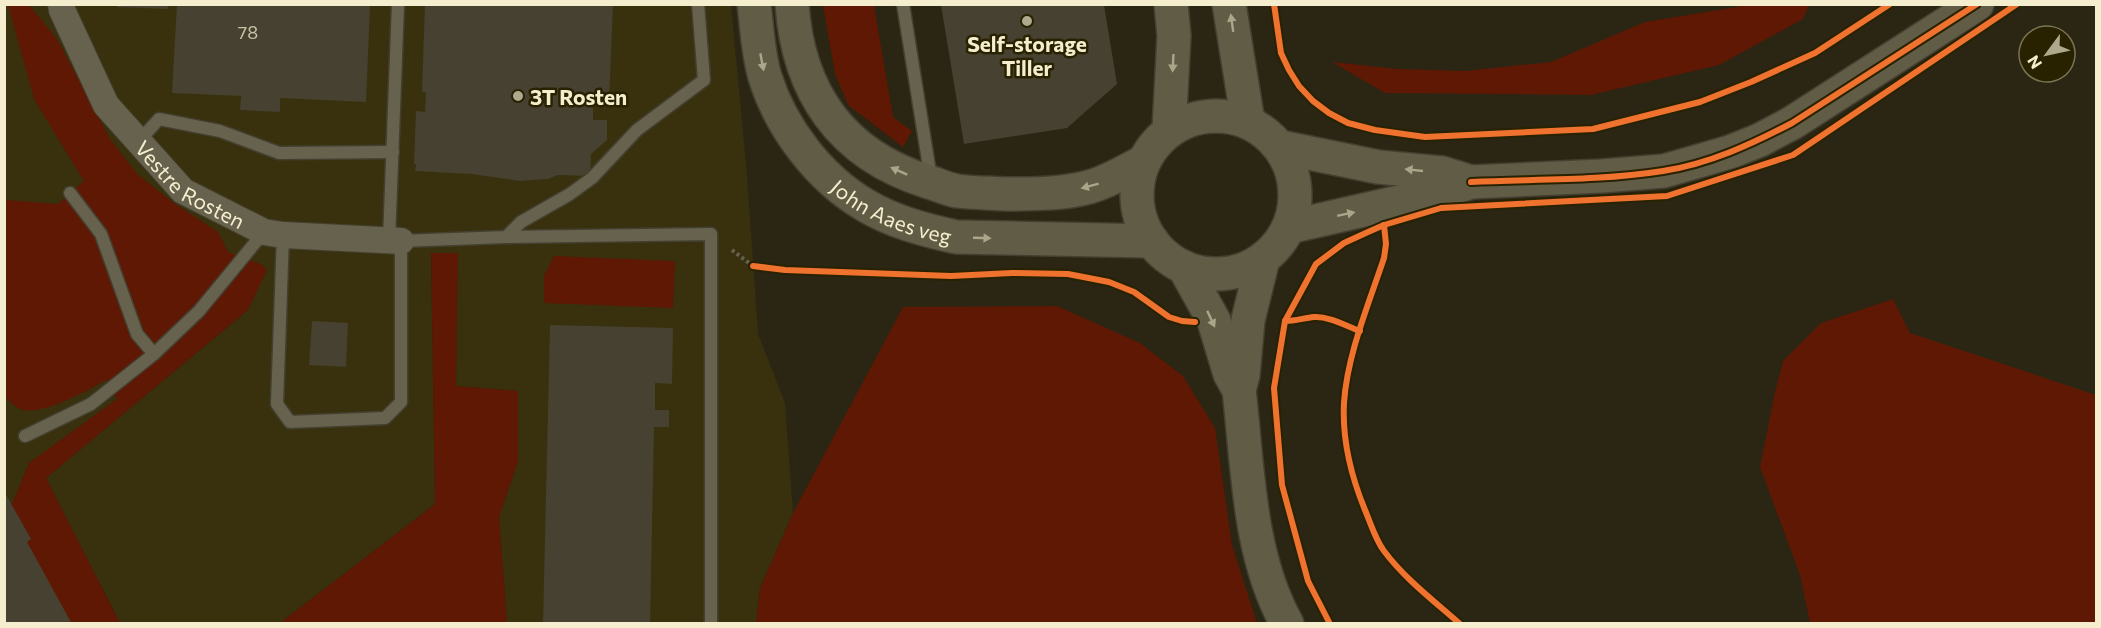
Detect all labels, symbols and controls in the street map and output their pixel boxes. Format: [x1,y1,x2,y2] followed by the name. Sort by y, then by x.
[1227,13,1236,32] one-way arrow
[1020,14,1034,28] marker: Self-storage Tiller
[238,21,258,43] house number: 78
[2017,24,2077,84] north arrow
[967,31,1087,80] place label: Self-storage Tiller
[2023,52,2045,73] text: N
[758,53,767,72] one-way arrow
[1168,53,1177,72] one-way arrow
[530,84,627,109] place label: 3T Rosten
[511,89,525,103] marker: 3T Rosten
[131,135,249,233] street label: Vestre Rosten
[1404,165,1423,175] one-way arrow
[891,167,908,176] one-way arrow
[827,173,954,248] street label: John Aaes veg
[1081,182,1099,192] one-way arrow
[1337,209,1356,218] one-way arrow
[972,234,991,243] one-way arrow
[1206,310,1216,328] one-way arrow

